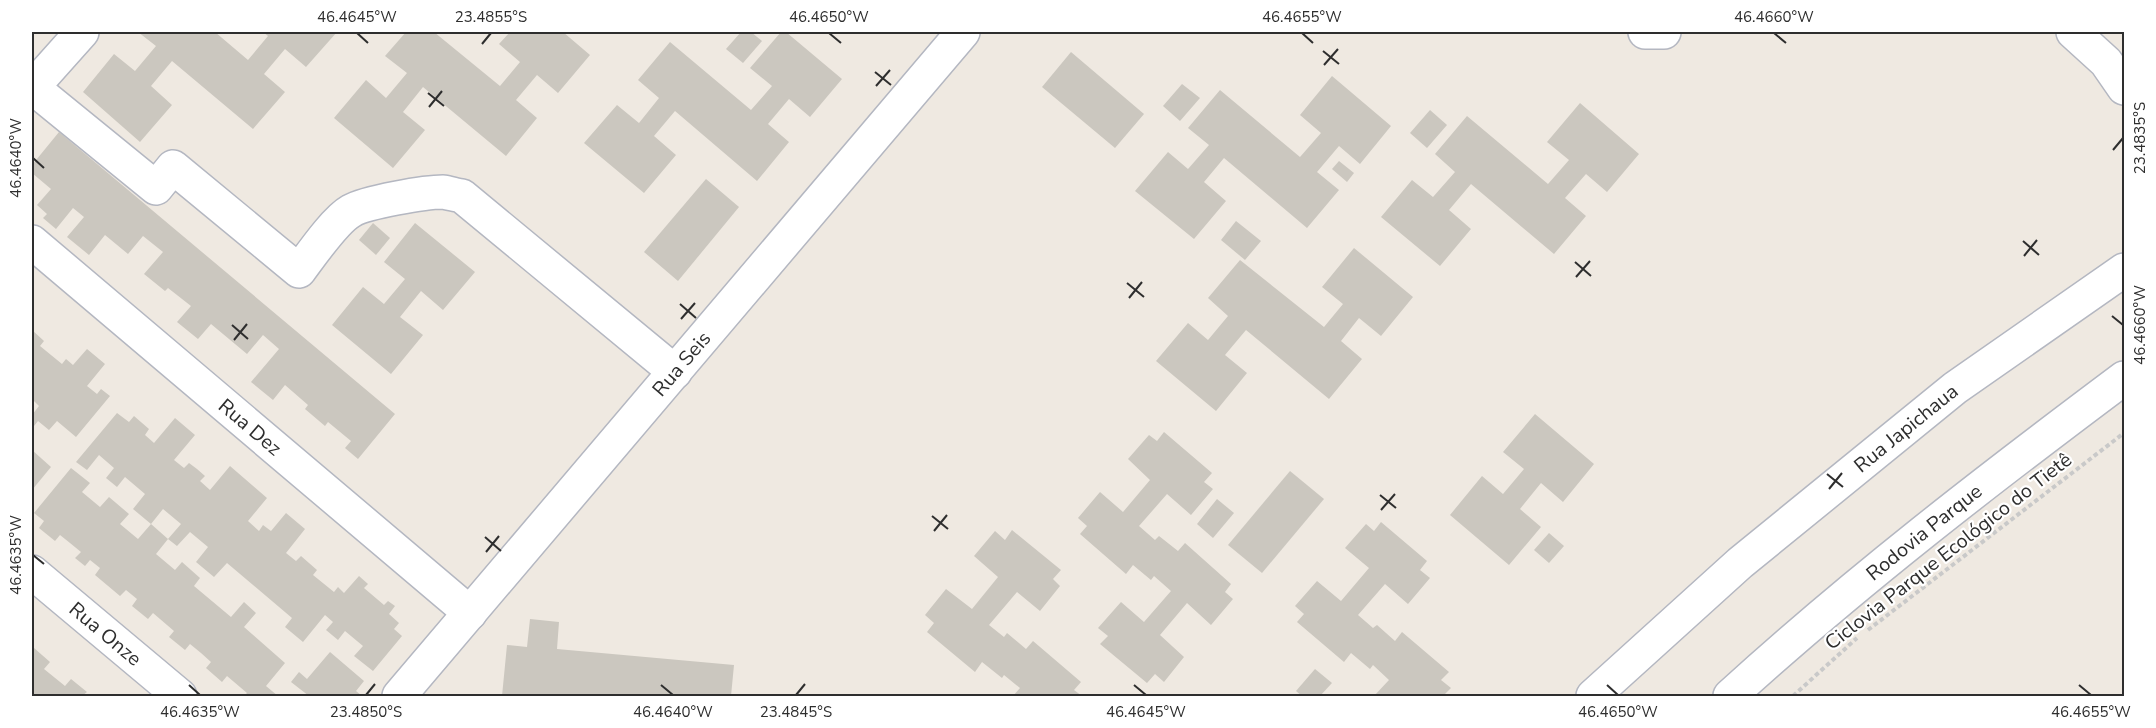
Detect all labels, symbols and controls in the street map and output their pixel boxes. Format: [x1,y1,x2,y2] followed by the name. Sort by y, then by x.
[317,7,397,27] text: 46.4645°W
[455,7,527,27] text: 23.4855°S
[789,7,869,27] text: 46.4650°W
[1262,7,1342,27] text: 46.4655°W
[1734,7,1814,27] text: 46.4660°W
[2130,102,2150,174] text: 23.4835°S
[6,118,26,198] text: 46.4640°W
[2130,285,2150,365] text: 46.4660°W
[646,326,717,402] street label: Rua Seis
[1848,378,1964,479] street label: Rua Japichaua
[213,393,287,462] street label: Rua Dez
[1819,446,2077,656] street label: Ciclovia Parque Ecológico do Tietê
[1861,478,1988,587] street label: Rodovia Parque
[6,515,26,595] text: 46.4635°W
[63,596,147,672] street label: Rua Onze
[160,702,240,722] text: 46.4635°W
[330,702,402,722] text: 23.4850°S
[633,702,713,722] text: 46.4640°W
[760,702,832,722] text: 23.4845°S
[1106,702,1186,722] text: 46.4645°W
[1578,702,1658,722] text: 46.4650°W
[2051,702,2131,722] text: 46.4655°W

